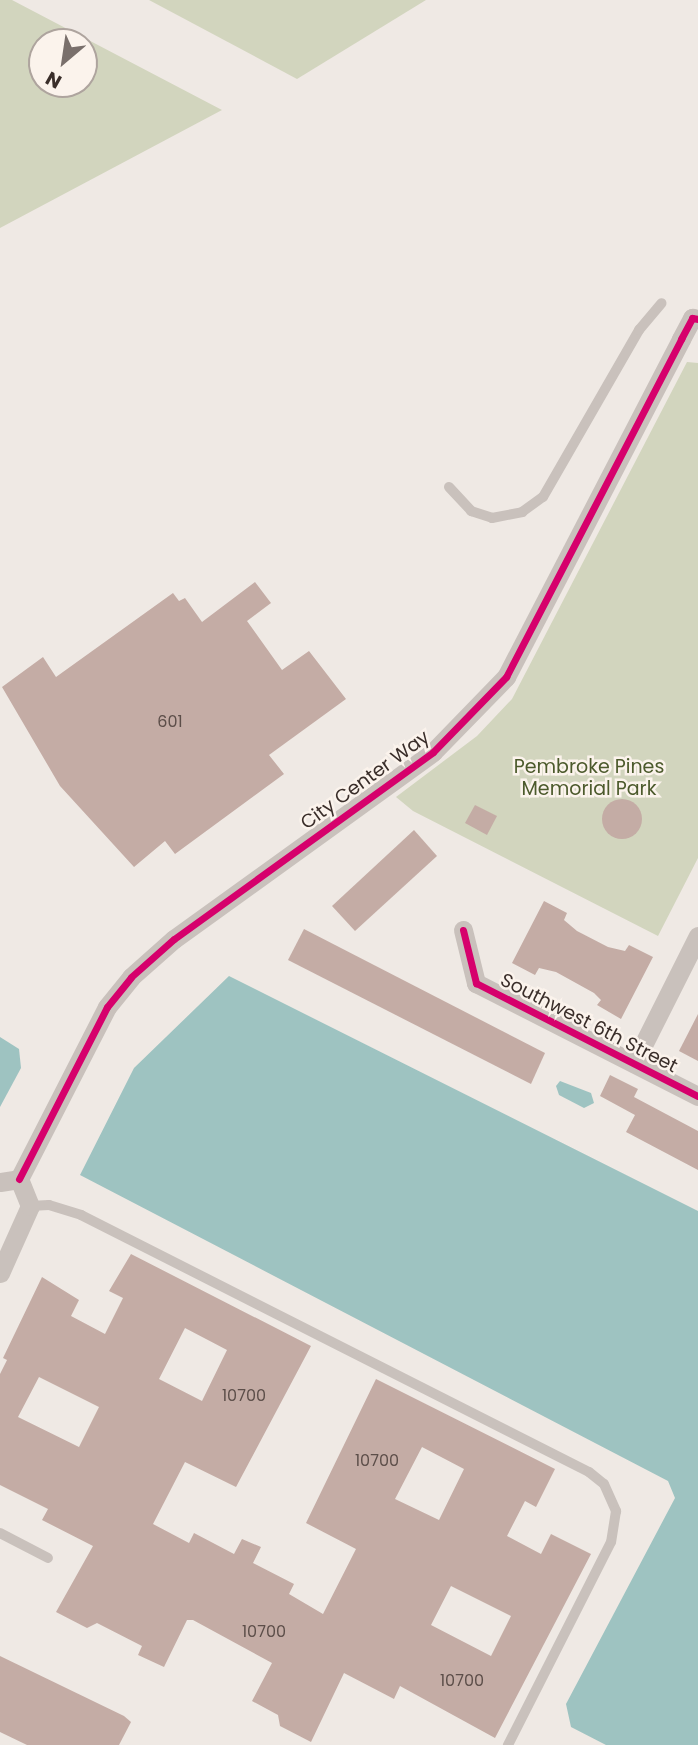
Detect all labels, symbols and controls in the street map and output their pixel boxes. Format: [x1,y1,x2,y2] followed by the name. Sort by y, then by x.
[28,28,98,98] north arrow
[41,65,66,95] text: N
[157,712,183,732] house number: 601
[296,726,434,834] street label: City Center Way
[514,756,664,800] park label: Pembroke Pines Memorial Park
[497,968,681,1078] street label: Southwest 6th Street
[222,1386,266,1406] house number: 10700
[355,1451,399,1471] house number: 10700
[242,1622,286,1642] house number: 10700
[440,1671,484,1691] house number: 10700

